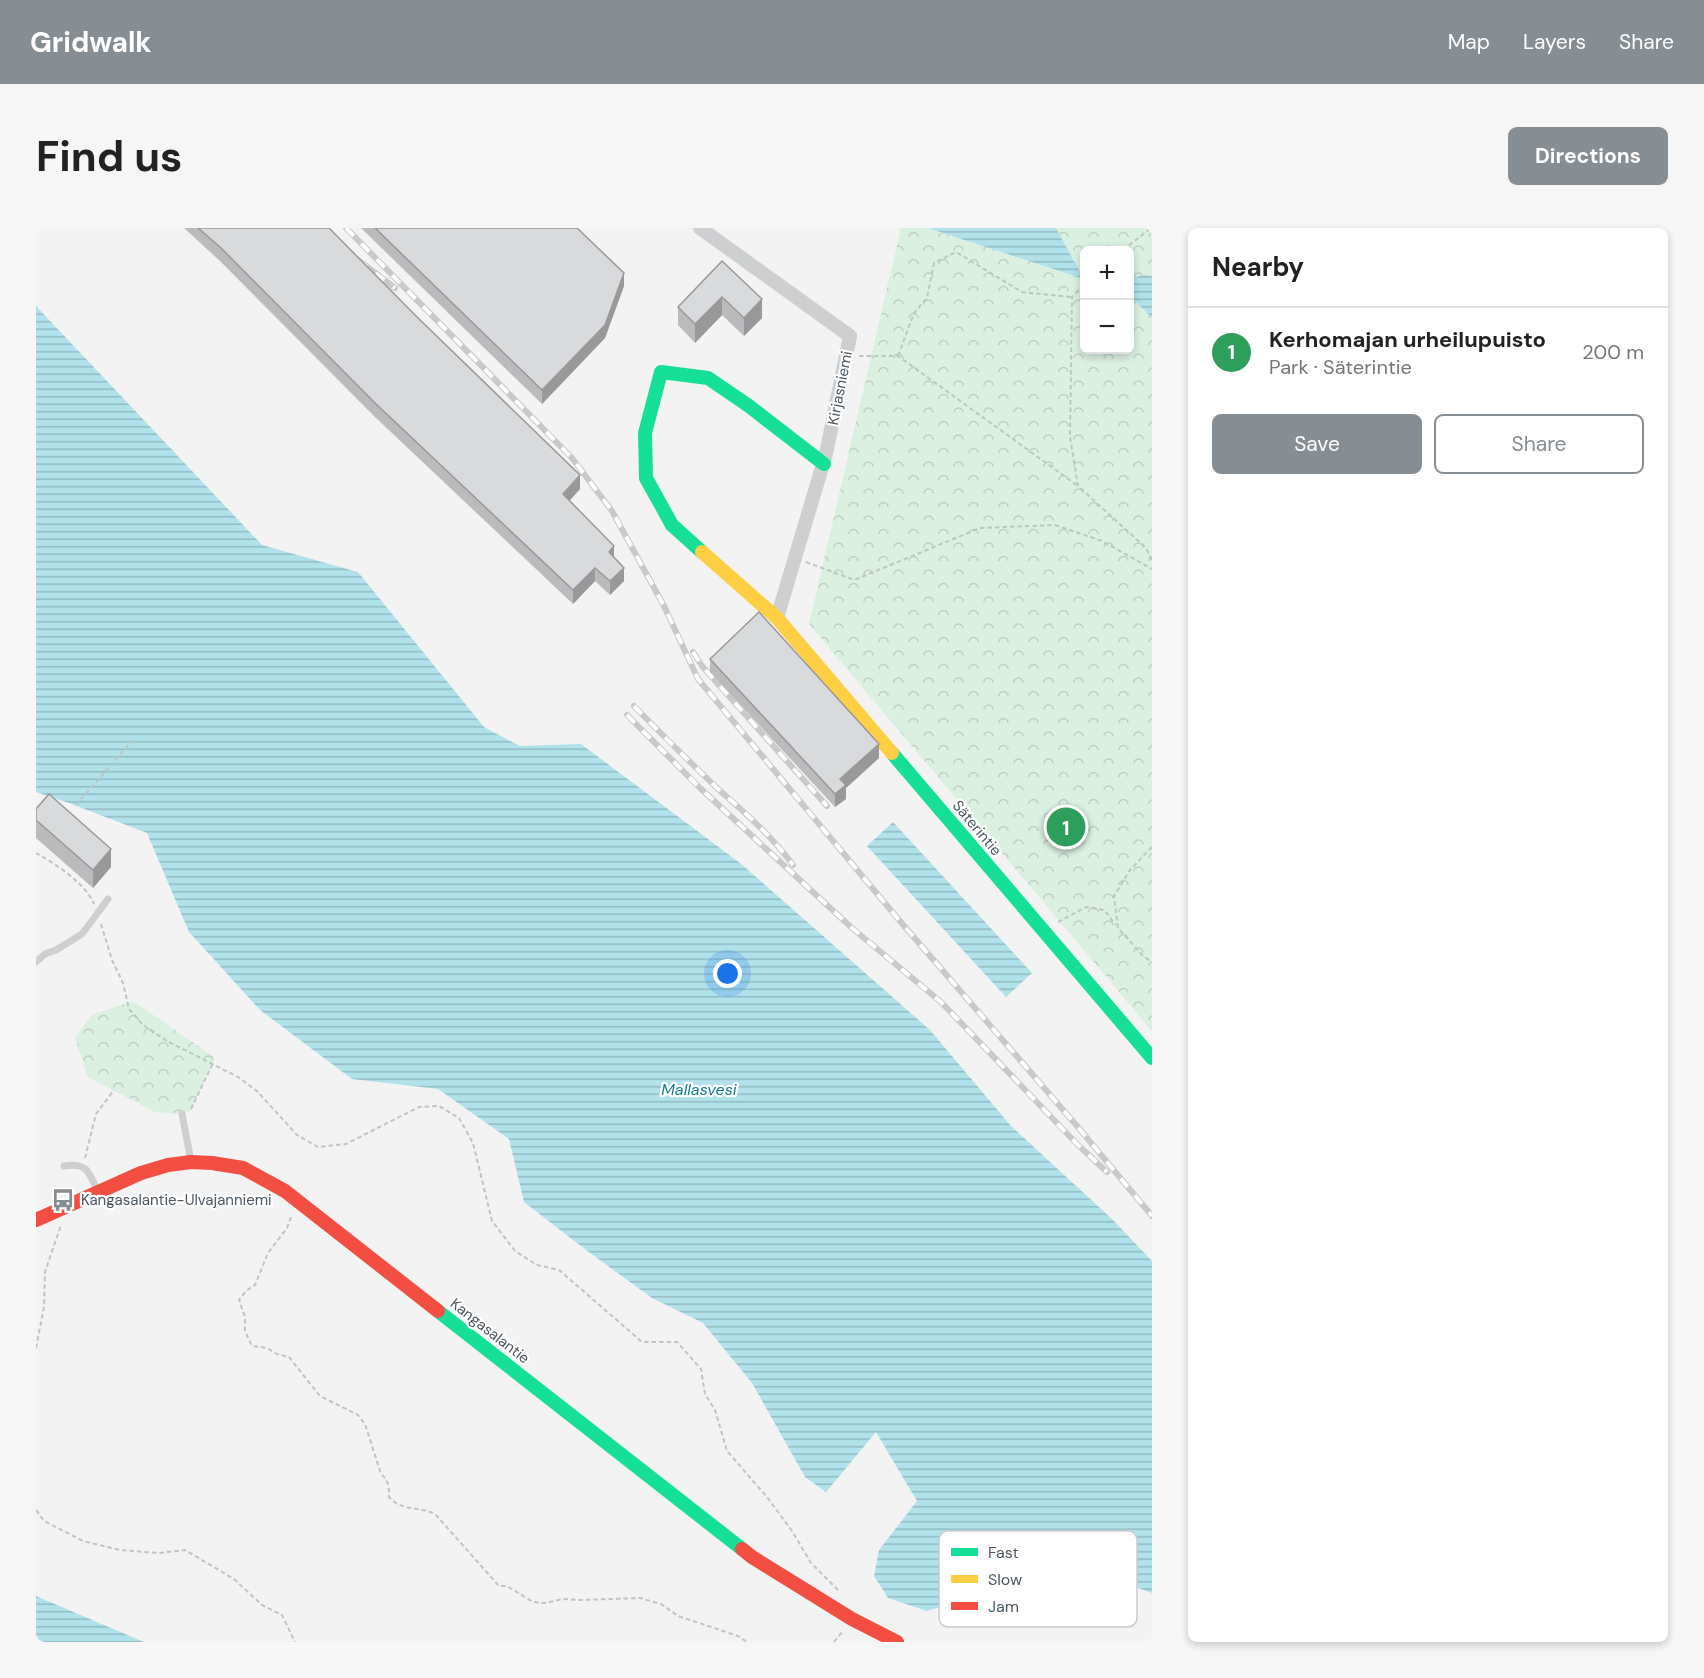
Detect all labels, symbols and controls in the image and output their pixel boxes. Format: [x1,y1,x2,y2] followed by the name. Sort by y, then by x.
[30,24,152,61] text: Gridwalk
[1448,28,1490,56] text: Map
[1523,28,1586,56] text: Layers
[1619,28,1674,56] text: Share
[1508,127,1668,185] button: Directions
[36,129,182,184] text: Find us
[1080,246,1134,354] map controls
[1080,246,1134,300] button: +
[1212,250,1304,284] text: Nearby
[1080,300,1134,354] button: −
[1269,325,1546,354] text: Kerhomajan urheilupuisto
[1228,339,1235,365] text: 1
[1582,339,1644,365] text: 200 m
[823,349,857,427] street label: Kirjasniemi
[1269,354,1412,380] text: Park · Säterintie
[1212,414,1422,474] button: Save
[1434,414,1644,474] button: Share
[948,796,1006,860] street label: Säterintie
[1046,804,1086,850] pin: 1
[713,959,742,988] your location
[661,1079,738,1100] water label: Mallasvesi
[50,1187,76,1213] bus stop icon: Kangasalantie-Ulvajanniemi
[81,1190,272,1210] place label: Kangasalantie-Ulvajanniemi
[446,1294,534,1368] street label: Kangasalantie
[939,1531,1137,1627] legend
[988,1542,1019,1563] text: Fast
[988,1569,1022,1590] text: Slow
[988,1596,1019,1617] text: Jam

